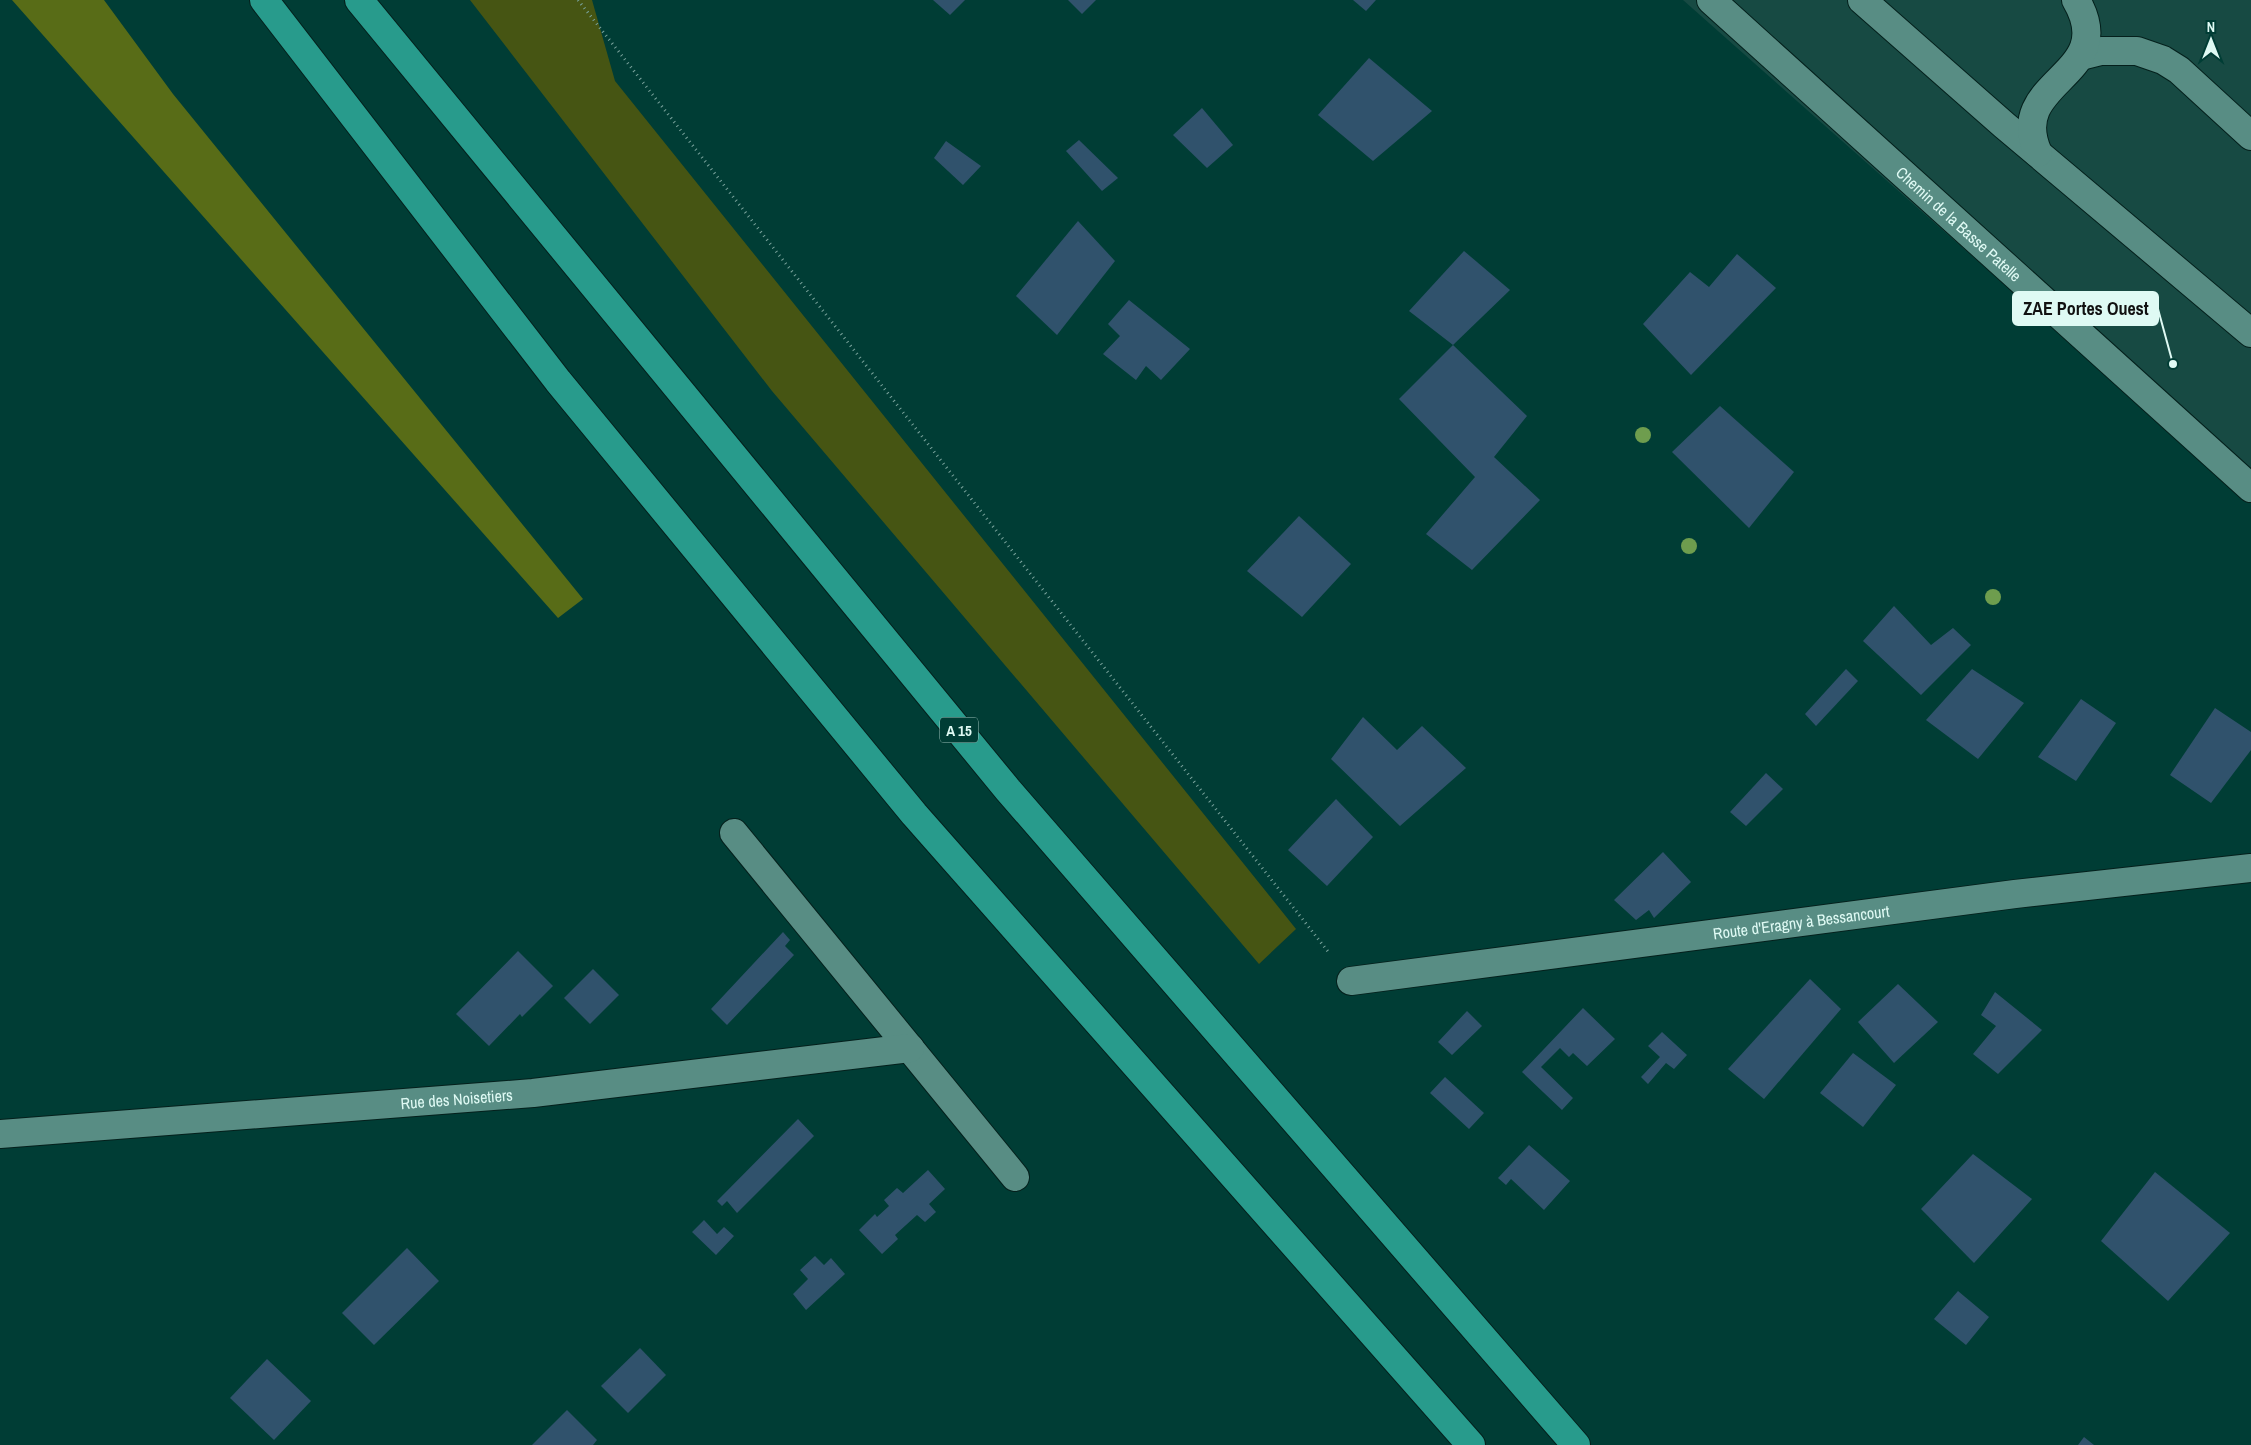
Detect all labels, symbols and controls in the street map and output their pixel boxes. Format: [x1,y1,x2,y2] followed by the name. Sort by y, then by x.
[2186,15,2236,65] north arrow
[2207,18,2215,36] text: N
[1891,161,2026,286] street label: Chemin de la Basse Patelle
[2013,292,2158,325] callout: ZAE Portes Ouest
[2023,296,2149,321] text: ZAE Portes Ouest
[940,718,978,742] road number: A 15
[1712,900,1891,944] street label: Route d'Eragny à Bessancourt
[400,1084,514,1114] street label: Rue des Noisetiers

